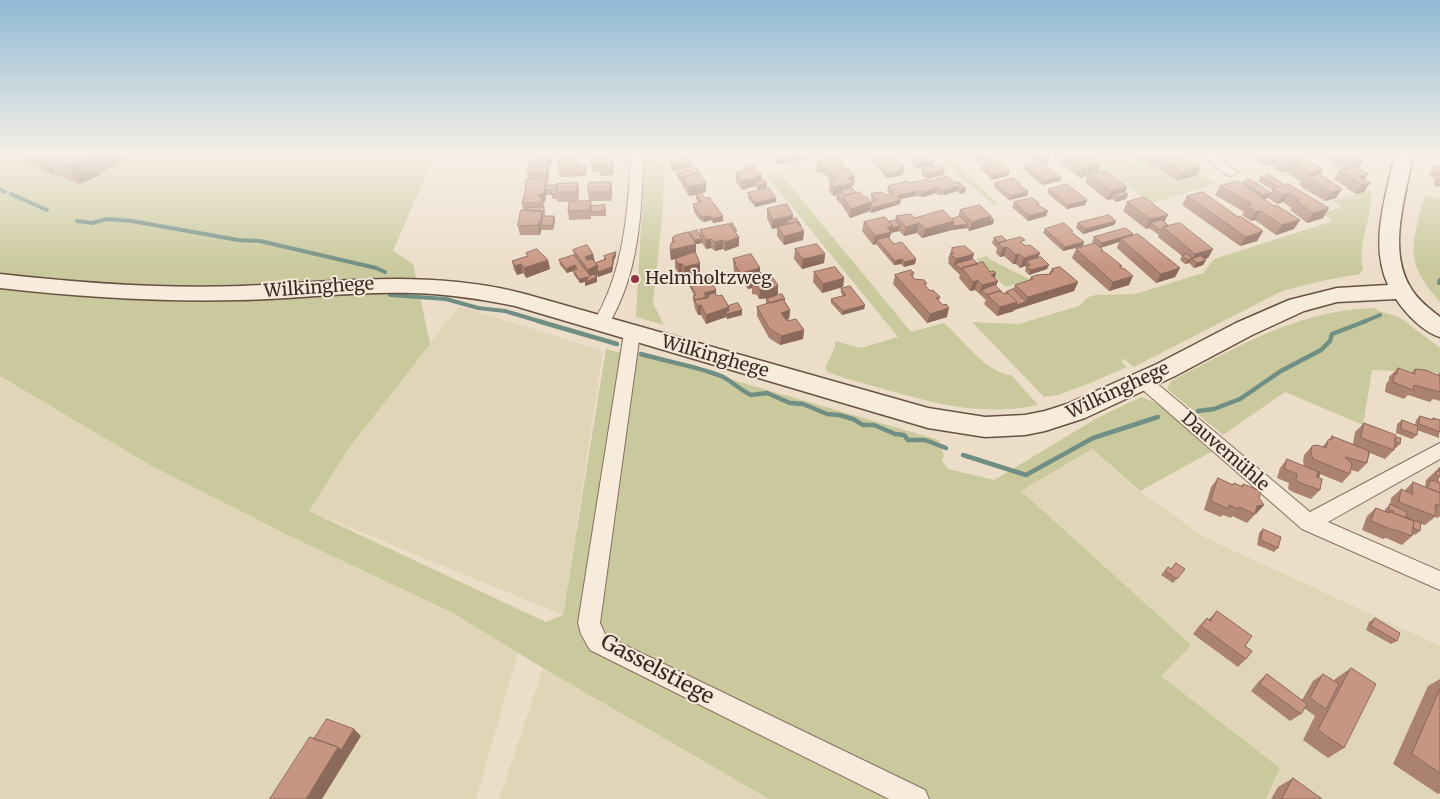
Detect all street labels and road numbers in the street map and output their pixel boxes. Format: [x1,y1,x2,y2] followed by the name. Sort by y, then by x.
[263,273,375,303] street label: Wilkinghege
[659,331,771,383] street label: Wilkinghege
[1063,358,1173,424] street label: Wilkinghege
[1177,408,1273,496] street label: Dauvemühle
[596,630,718,710] street label: Gasselstiege

